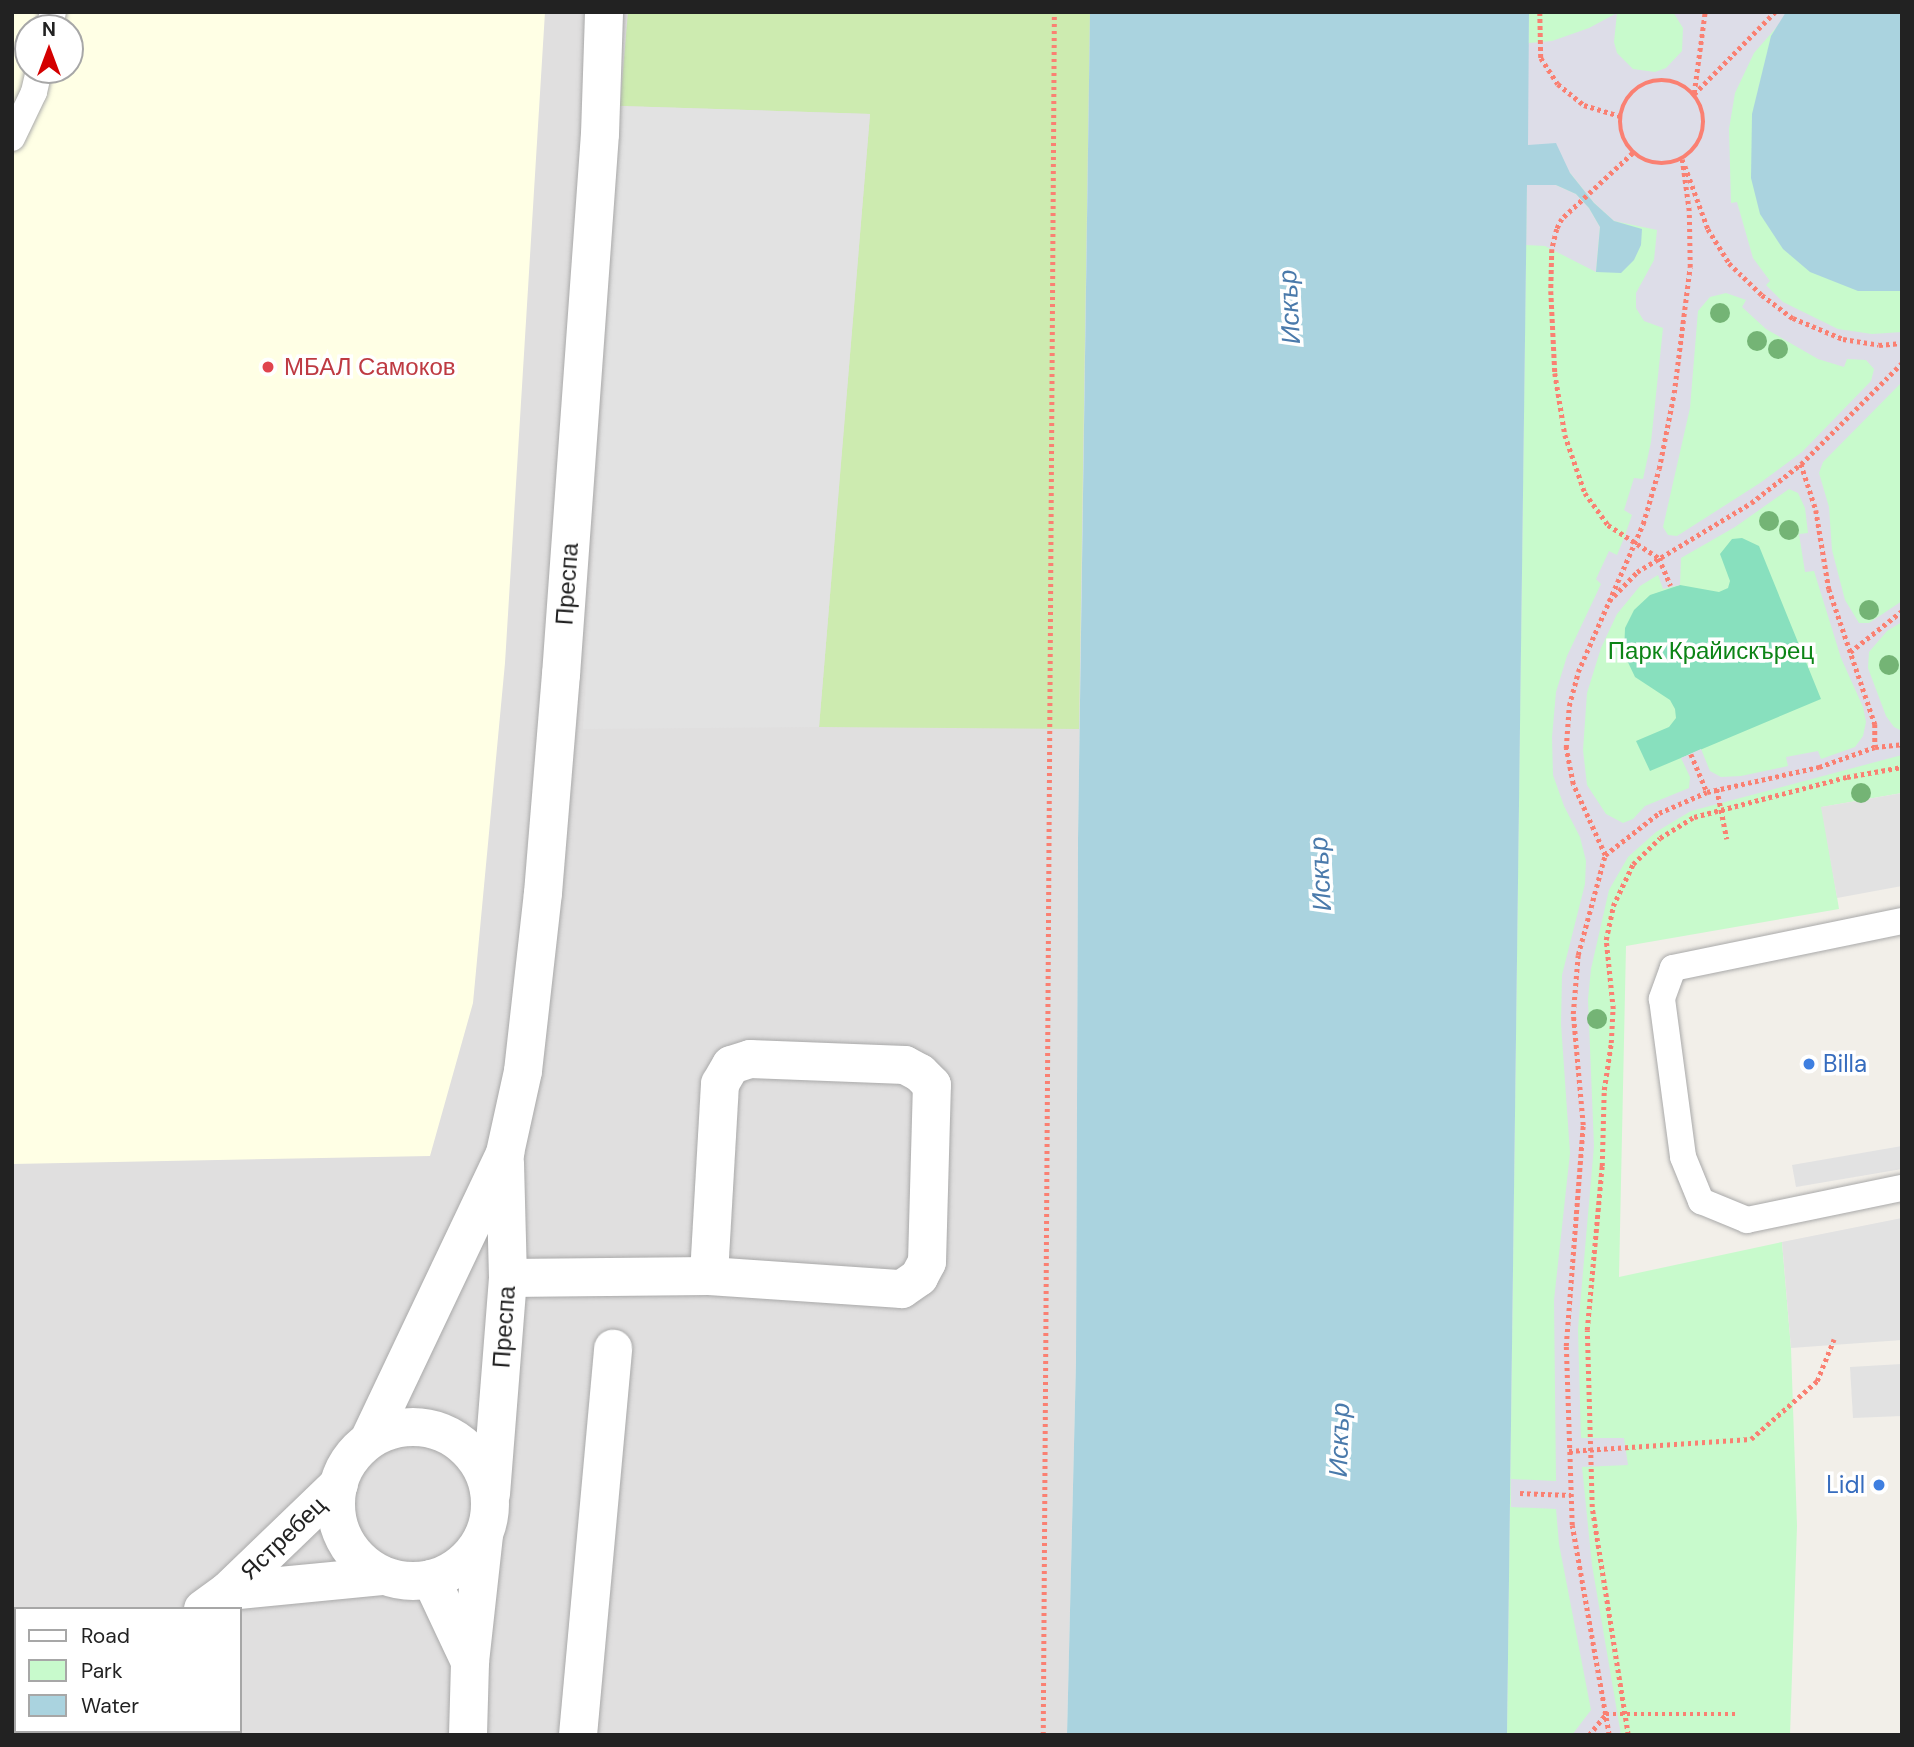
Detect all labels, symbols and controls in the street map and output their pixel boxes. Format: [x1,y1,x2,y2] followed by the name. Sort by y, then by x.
[14,14,84,84] north arrow
[42,17,56,42] text: N
[1272,269,1308,345] water label: Искър
[284,353,456,381] place label: МБАЛ Самоков
[258,357,278,377] marker: МБАЛ Самоков
[550,542,584,626] street label: Преспа
[1608,637,1814,665] park label: Парк Крайискърец
[1303,836,1339,912] water label: Искър
[1823,1050,1867,1078] place label: Billa
[1801,1056,1817,1072] marker: Billa
[487,1285,521,1369] street label: Преспа
[1323,1402,1357,1478] water label: Искър
[1826,1471,1865,1499] place label: Lidl
[1871,1477,1887,1493] marker: Lidl
[234,1490,332,1586] street label: Ястребец
[14,1607,242,1733] legend
[81,1622,130,1650] text: Road
[81,1657,122,1685] text: Park
[81,1692,139,1720] text: Water

